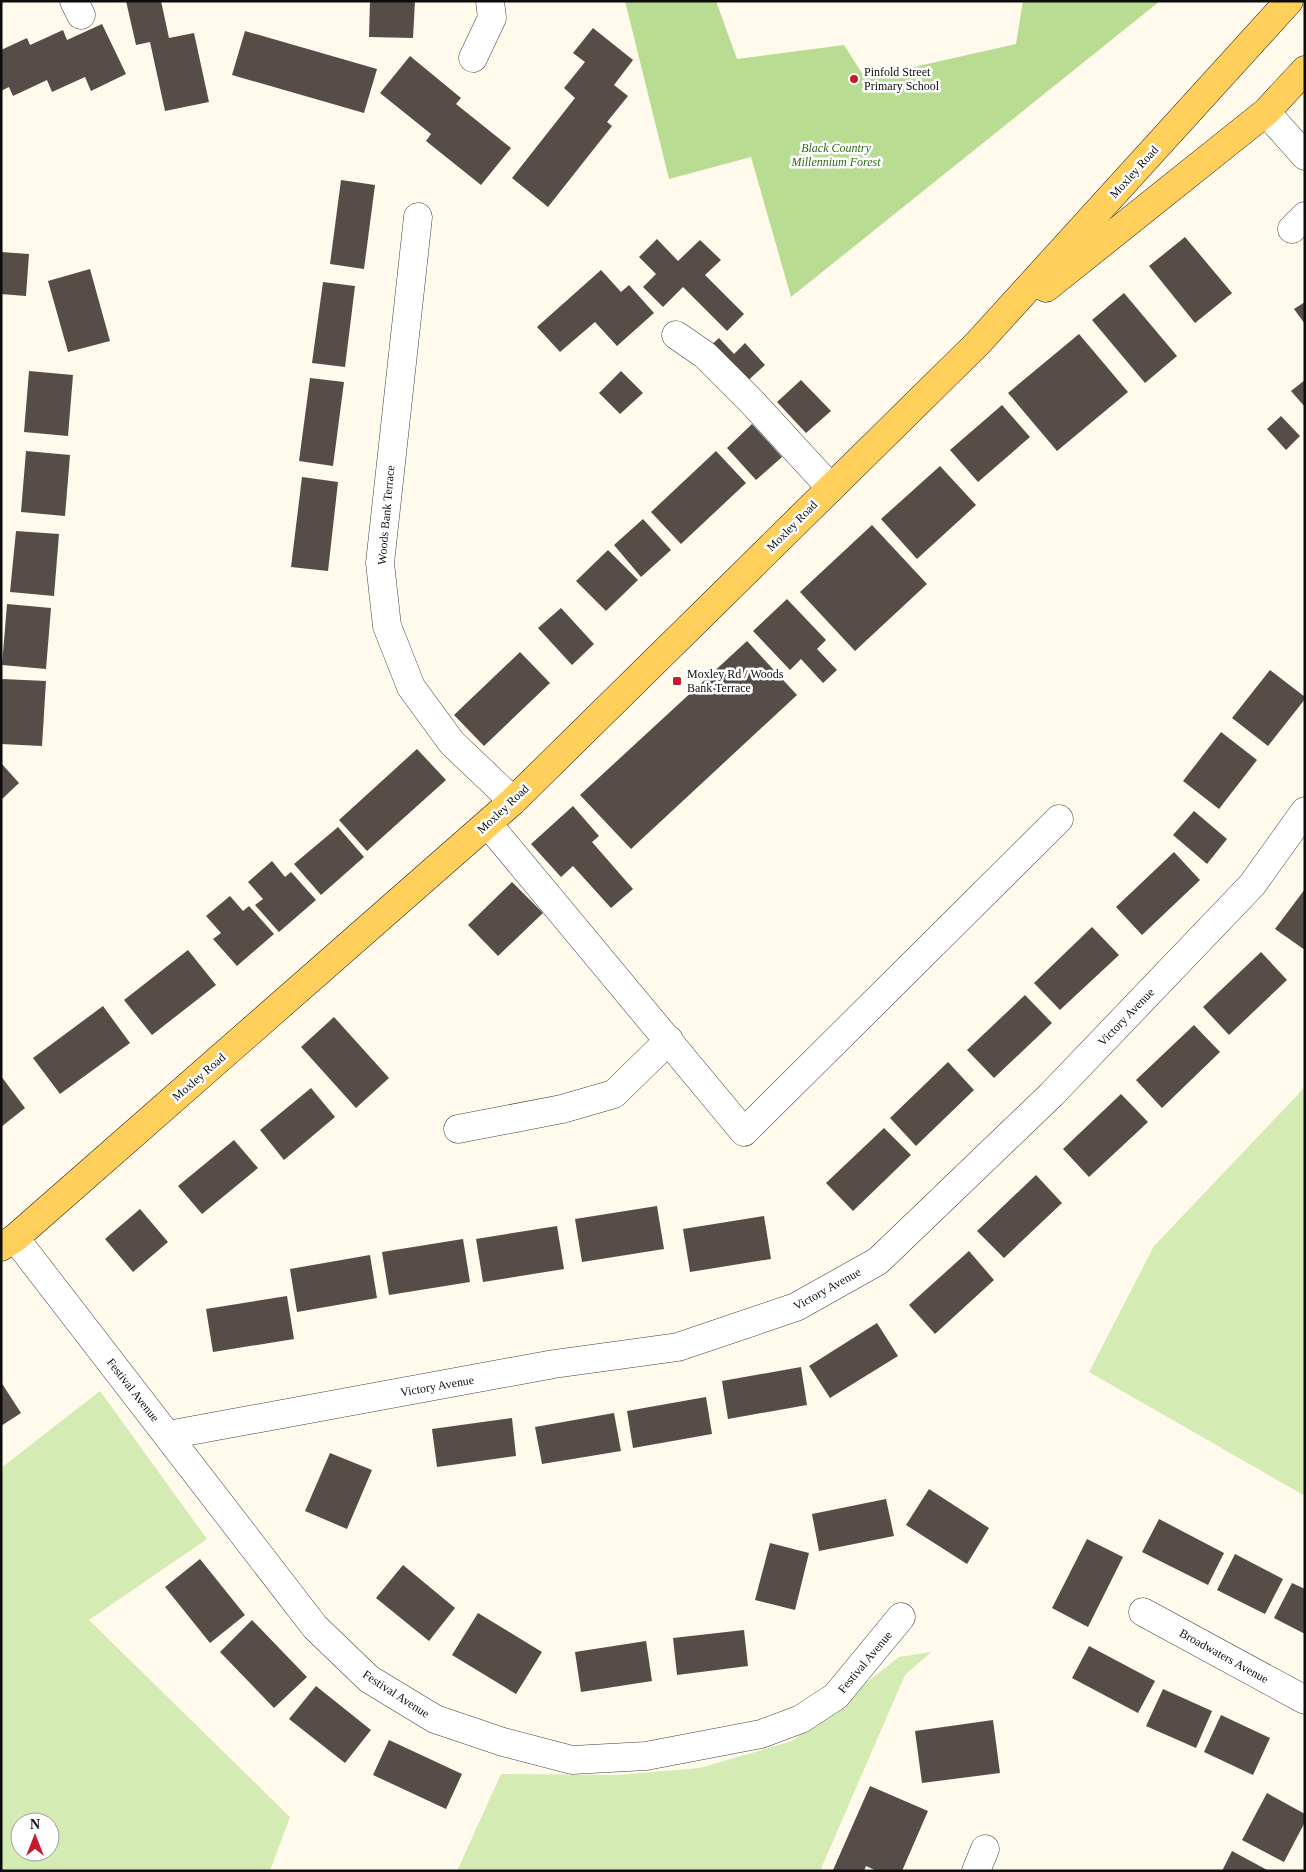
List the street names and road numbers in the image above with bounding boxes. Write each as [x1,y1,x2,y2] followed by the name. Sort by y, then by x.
[1107,143,1161,201] street label: Moxley Road
[375,465,397,565] street label: Woods Bank Terrace
[764,498,820,554] street label: Moxley Road
[474,781,532,837] street label: Moxley Road
[1095,985,1157,1049] street label: Victory Avenue
[170,1050,228,1104] street label: Moxley Road
[791,1265,863,1313] street label: Victory Avenue
[104,1355,162,1425] street label: Festival Avenue
[399,1373,475,1399] street label: Victory Avenue
[1177,1626,1271,1686] street label: Broadwaters Avenue
[835,1628,895,1696] street label: Festival Avenue
[360,1667,432,1721] street label: Festival Avenue

